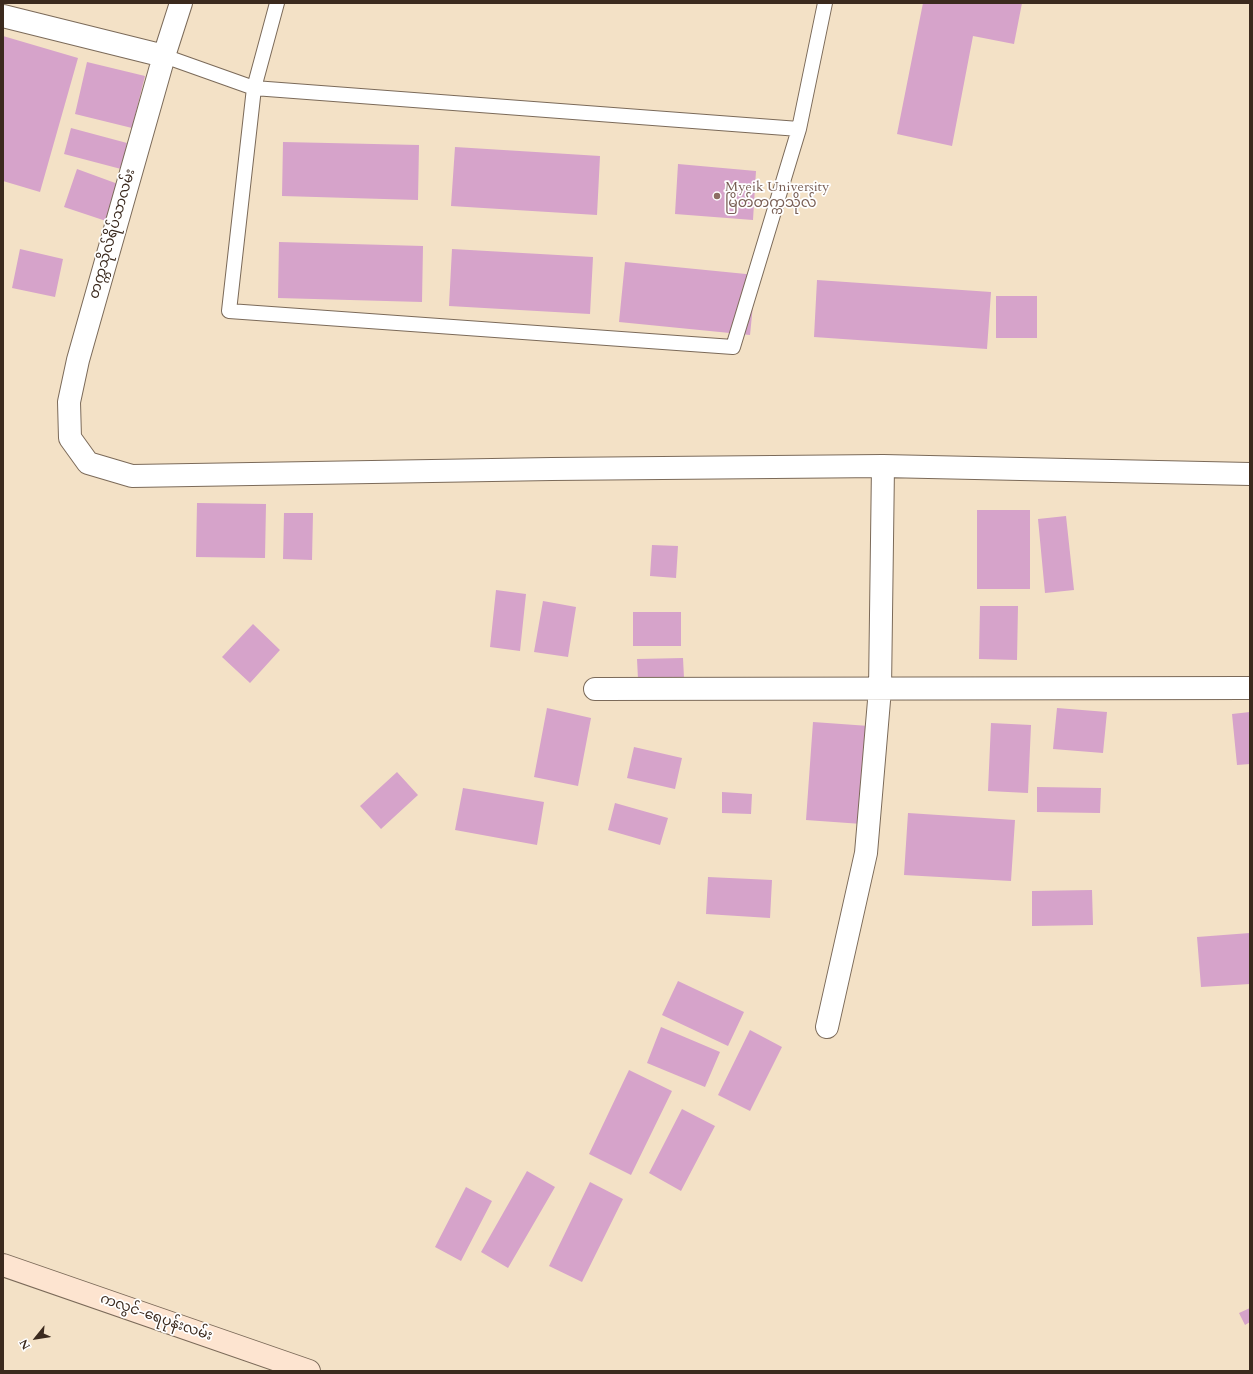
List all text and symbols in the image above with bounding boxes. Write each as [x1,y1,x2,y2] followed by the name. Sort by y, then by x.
[86,167,140,301] street label: တက္ကသိုလ်ရိပ်သာလမ်း
[725,180,829,212] place label: Myeik University မြိတ်တက္ကသိုလ်
[712,191,722,201] marker: Myeik University မြိတ်တက္ကသိုလ်
[98,1291,214,1345] street label: ကလွင်-ရေပုန်းလမ်း
[16,1318,56,1358] north arrow
[16,1336,34,1352] text: N

